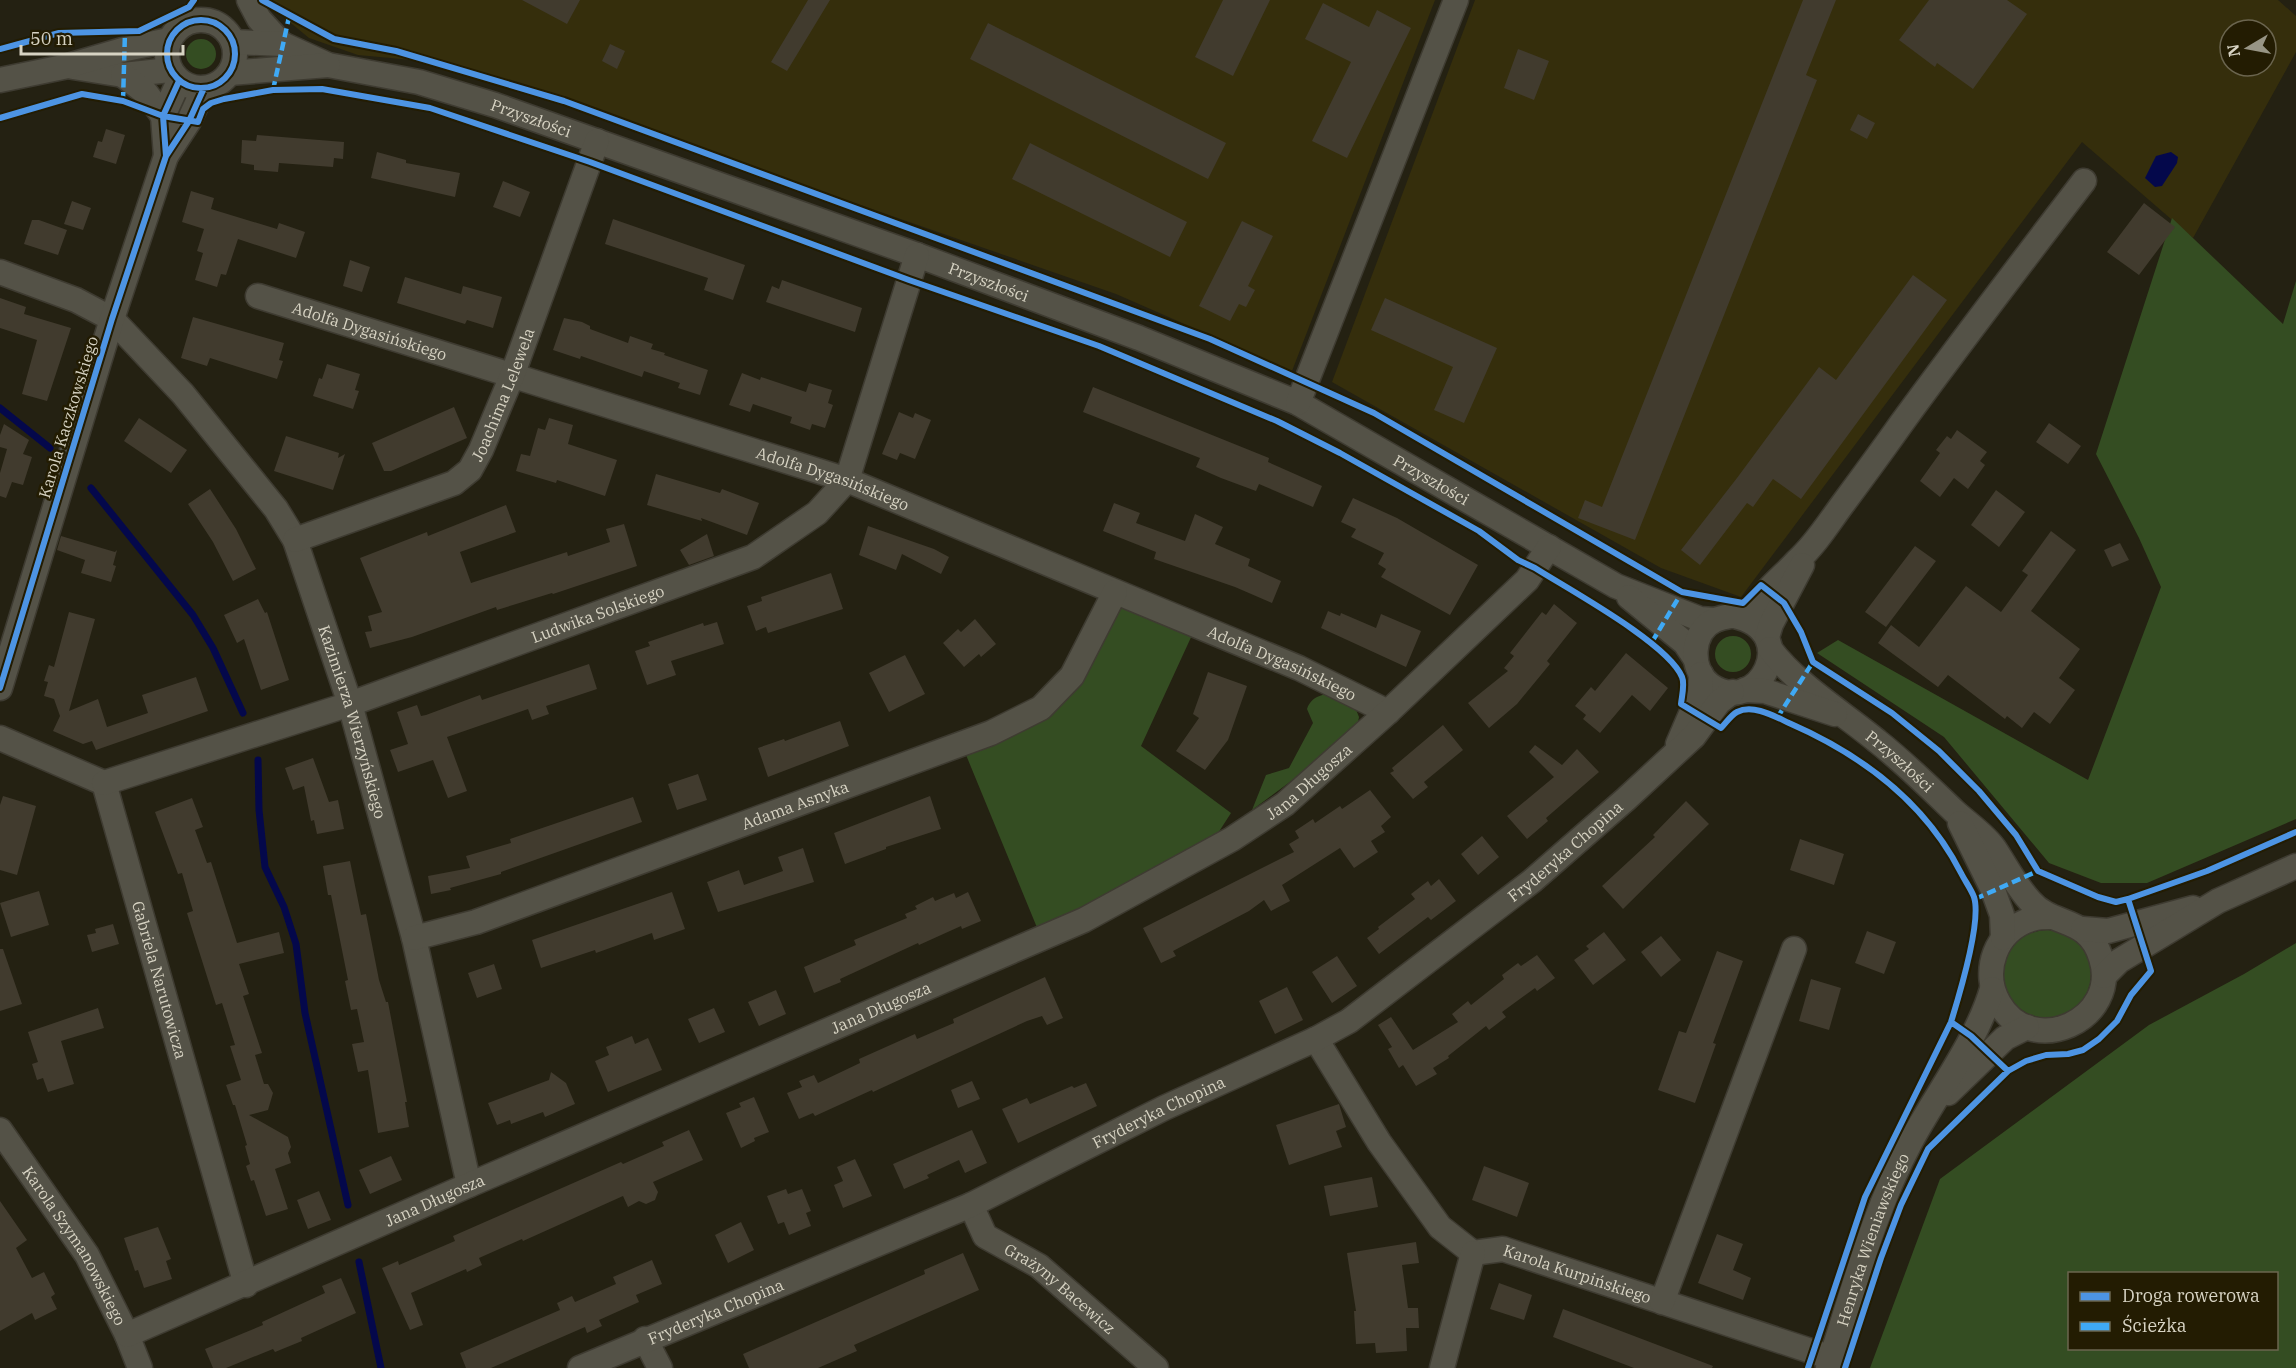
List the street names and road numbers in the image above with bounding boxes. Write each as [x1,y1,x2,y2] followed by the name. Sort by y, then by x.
[488,94,574,141] street label: Przyszłości
[946,258,1032,306] street label: Przyszłości
[290,297,449,364] street label: Adolfa Dygasińskiego
[467,325,539,465] street label: Joachima Lelewela
[34,334,102,500] street label: Karola Kaczkowskiego
[754,442,912,515] street label: Adolfa Dygasińskiego
[1390,450,1473,509] street label: Przyszłości
[528,580,667,647] street label: Ludwika Solskiego
[1205,621,1360,705] street label: Adolfa Dygasińskiego
[314,622,391,821] street label: Kazimierza Wierzyńskiego
[1862,726,1938,796] street label: Przyszłości
[1262,739,1356,824] street label: Jana Długosza
[739,776,852,834] street label: Adama Asnyka
[1504,796,1627,906] street label: Fryderyka Chopina
[128,899,192,1062] street label: Gabriela Narutowicza
[828,977,934,1038] street label: Jana Długosza
[1089,1072,1228,1152] street label: Fryderyka Chopina
[1832,1150,1913,1329] street label: Henryka Wieniawskiego
[18,1162,131,1329] street label: Karola Szymanowskiego
[382,1169,488,1231] street label: Jana Długosza
[1001,1239,1120,1338] street label: Grażyny Bacewicz
[1501,1240,1654,1307] street label: Karola Kurpińskiego
[645,1274,787,1349] street label: Fryderyka Chopina

